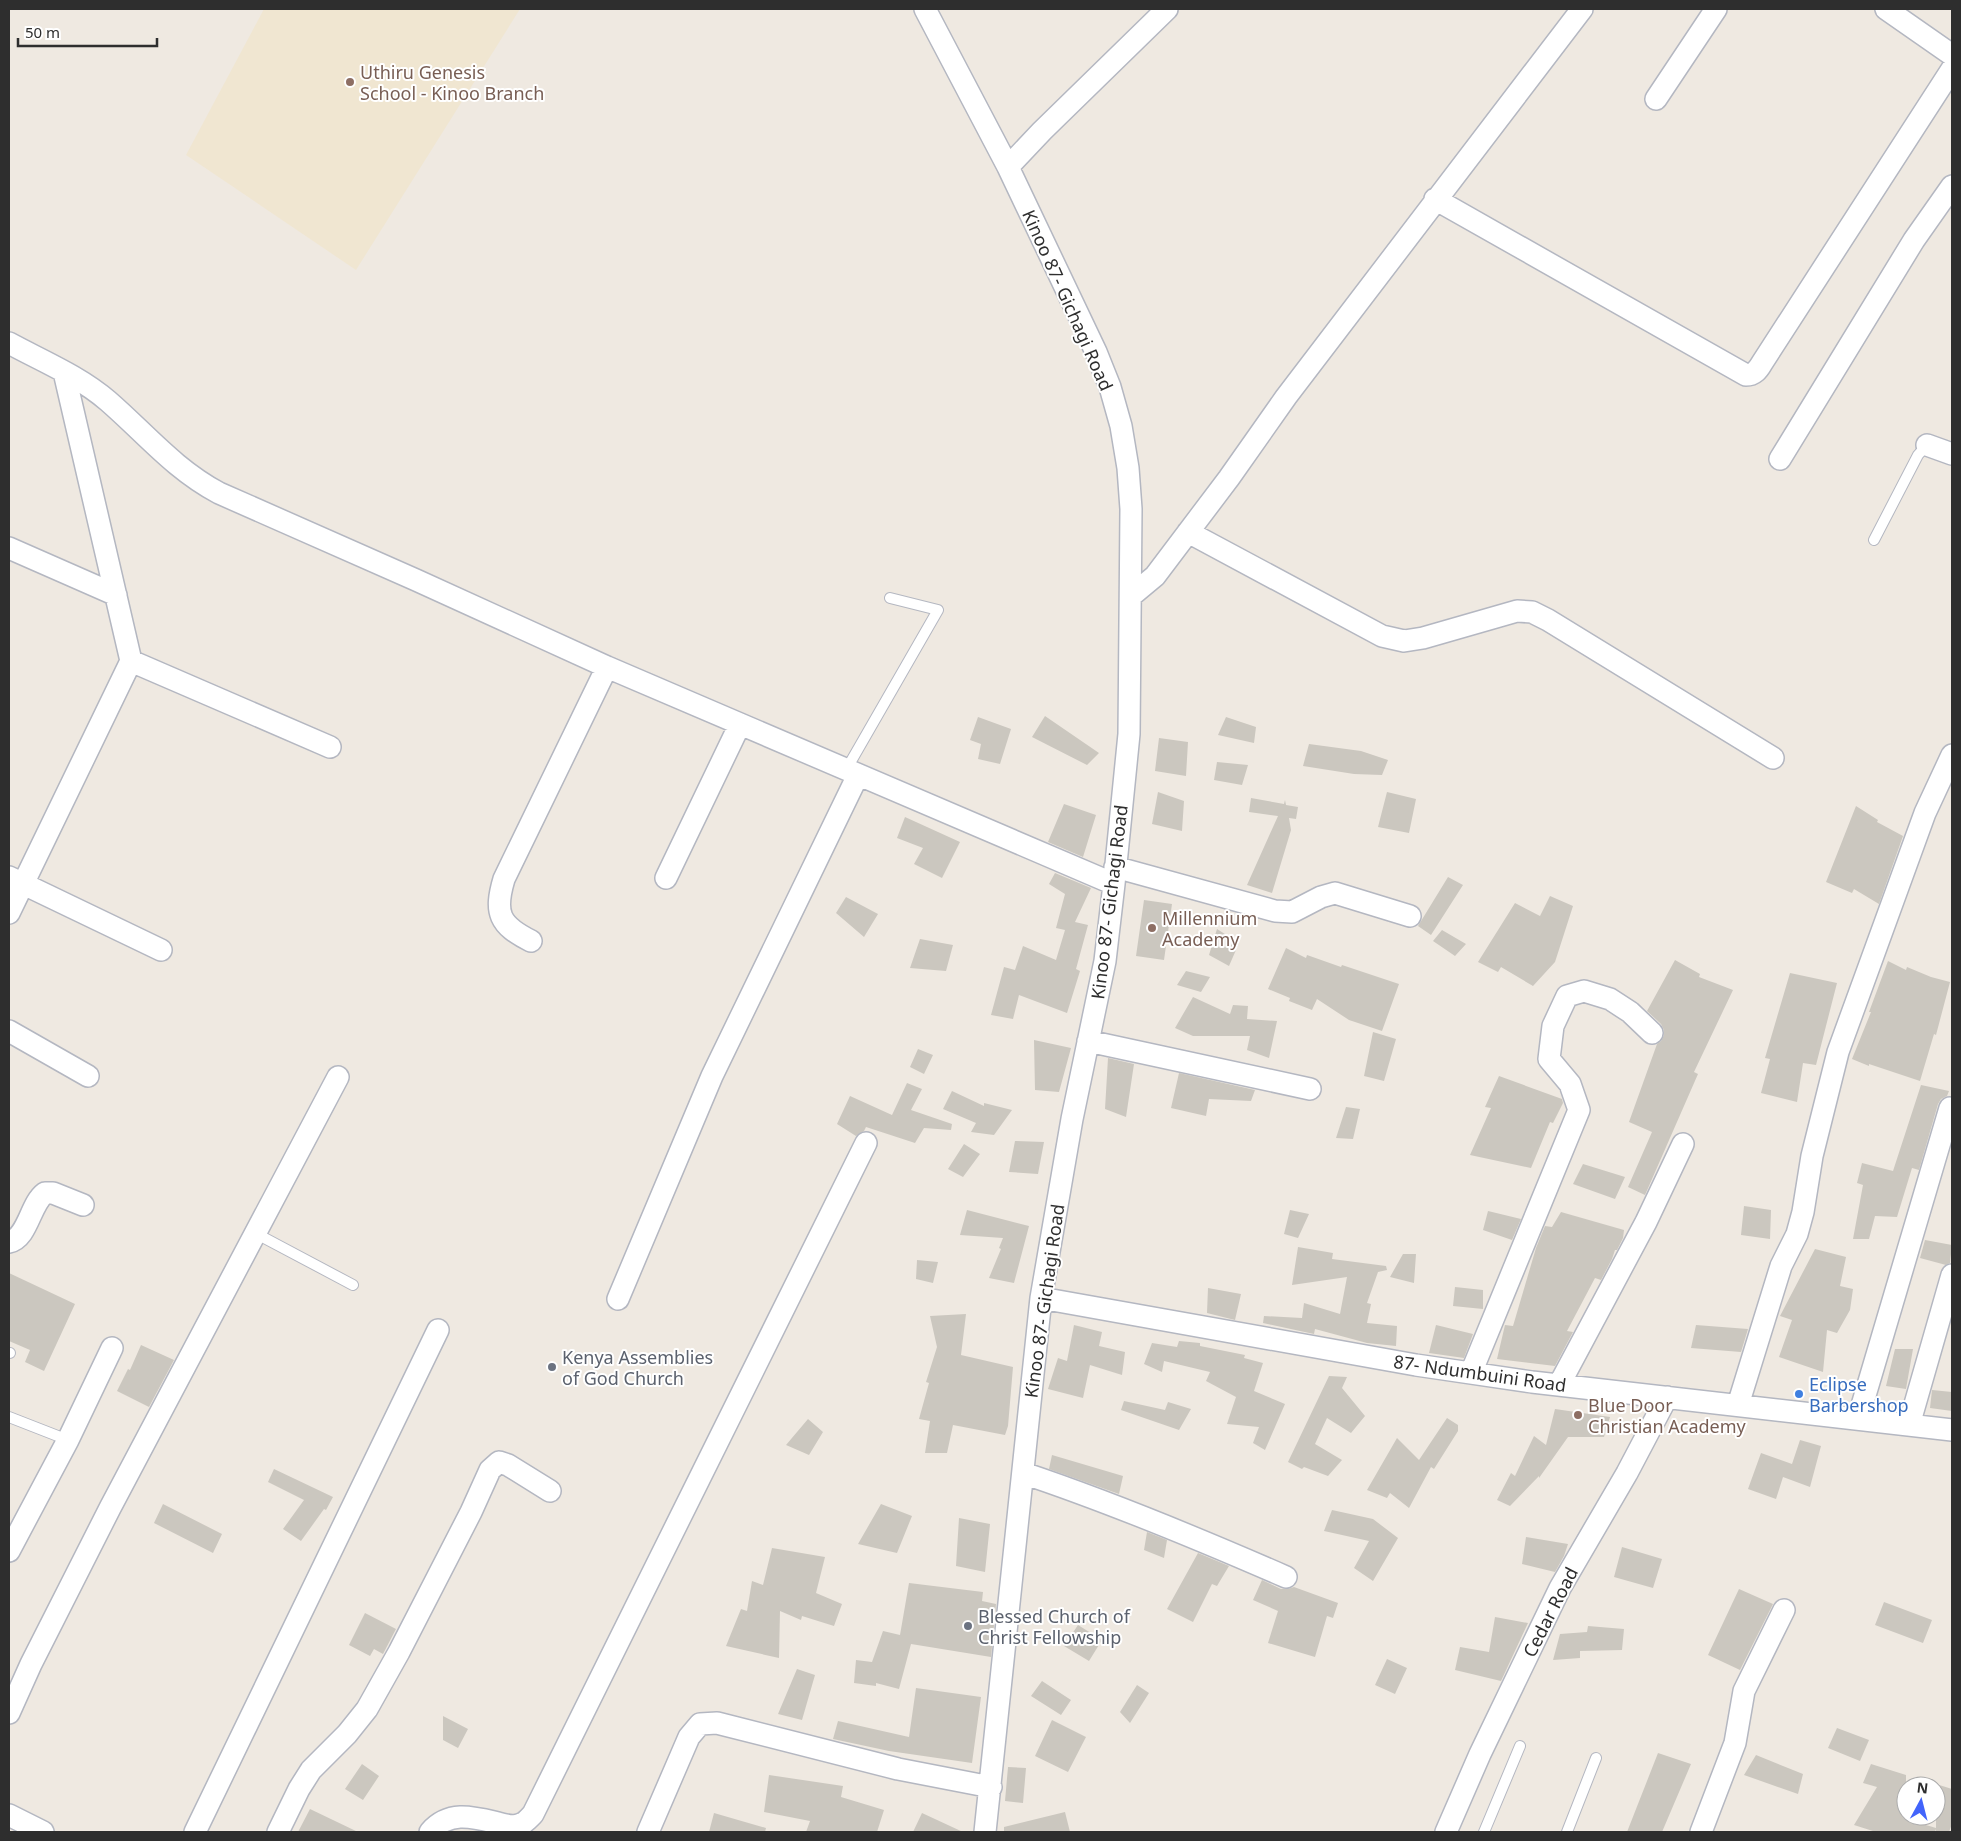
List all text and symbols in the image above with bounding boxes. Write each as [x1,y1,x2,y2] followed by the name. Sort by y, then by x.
[18,15,156,47] scale bar
[25,22,60,42] text: 50 m
[360,60,544,105] place label: Uthiru Genesis School - Kinoo Branch
[344,76,356,88] marker: Uthiru Genesis School - Kinoo Branch
[1017,206,1119,394] street label: Kinoo 87- Gichagi Road
[1085,803,1133,1001] street label: Kinoo 87- Gichagi Road
[1162,906,1257,951] place label: Millennium Academy
[1146,922,1158,934] marker: Millennium Academy
[1018,1202,1070,1400] street label: Kinoo 87- Gichagi Road
[562,1345,713,1390] place label: Kenya Assemblies of God Church
[1392,1349,1568,1397] street label: 87- Ndumbuini Road
[546,1361,558,1373] marker: Kenya Assemblies of God Church
[1809,1372,1909,1417] place label: Eclipse Barbershop
[1793,1388,1805,1400] marker: Eclipse Barbershop
[1588,1393,1747,1438] place label: Blue Door Christian Academy
[1572,1409,1584,1421] marker: Blue Door Christian Academy
[1517,1563,1583,1661] street label: Cedar Road
[978,1604,1131,1649] place label: Blessed Church of Christ Fellowship
[962,1620,974,1632] marker: Blessed Church of Christ Fellowship
[1896,1776,1946,1826] north arrow
[1916,1777,1929,1798] text: N

